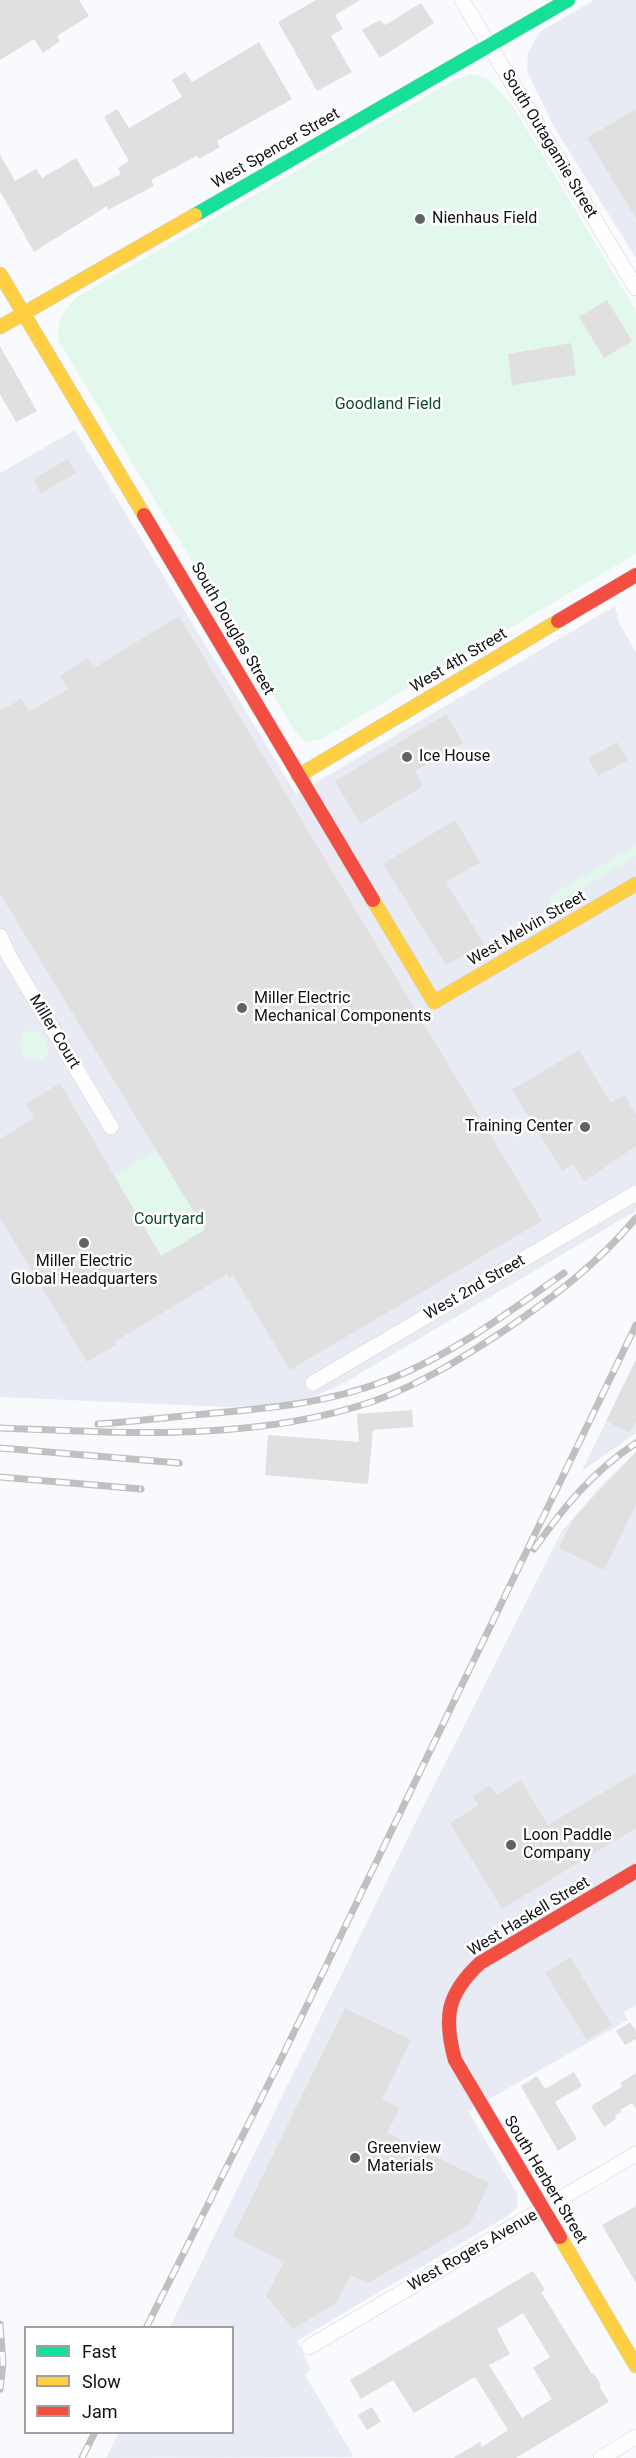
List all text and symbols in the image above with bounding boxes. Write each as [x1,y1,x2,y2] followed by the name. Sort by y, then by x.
[497,66,601,222] street label: South Outagamie Street
[209,105,343,193] street label: West Spencer Street
[432,209,537,229] place label: Nienhaus Field
[413,212,427,226] marker: Nienhaus Field
[335,395,441,415] park label: Goodland Field
[186,559,278,699] street label: South Douglas Street
[407,625,511,697] street label: West 4th Street
[419,747,490,767] place label: Ice House
[400,750,414,764] marker: Ice House
[465,887,589,971] street label: West Melvin Street
[254,989,431,1027] place label: Miller Electric Mechanical Components
[24,992,84,1072] street label: Miller Court
[235,1001,249,1015] marker: Miller Electric Mechanical Components
[465,1117,573,1137] place label: Training Center
[578,1120,592,1134] marker: Training Center
[134,1210,204,1230] park label: Courtyard
[77,1236,91,1250] marker: Miller Electric Global Headquarters
[421,1251,529,1325] street label: West 2nd Street
[11,1252,157,1290] place label: Miller Electric Global Headquarters
[523,1826,612,1864] place label: Loon Paddle Company
[504,1838,518,1852] marker: Loon Paddle Company
[465,1873,593,1961] street label: West Haskell Street
[499,2113,591,2247] street label: South Herbert Street
[367,2139,441,2177] place label: Greenview Materials
[348,2151,362,2165] marker: Greenview Materials
[405,2206,541,2296] street label: West Rogers Avenue
[24,2326,234,2434] legend
[82,2341,117,2362] text: Fast
[82,2371,121,2392] text: Slow
[82,2401,118,2422] text: Jam

